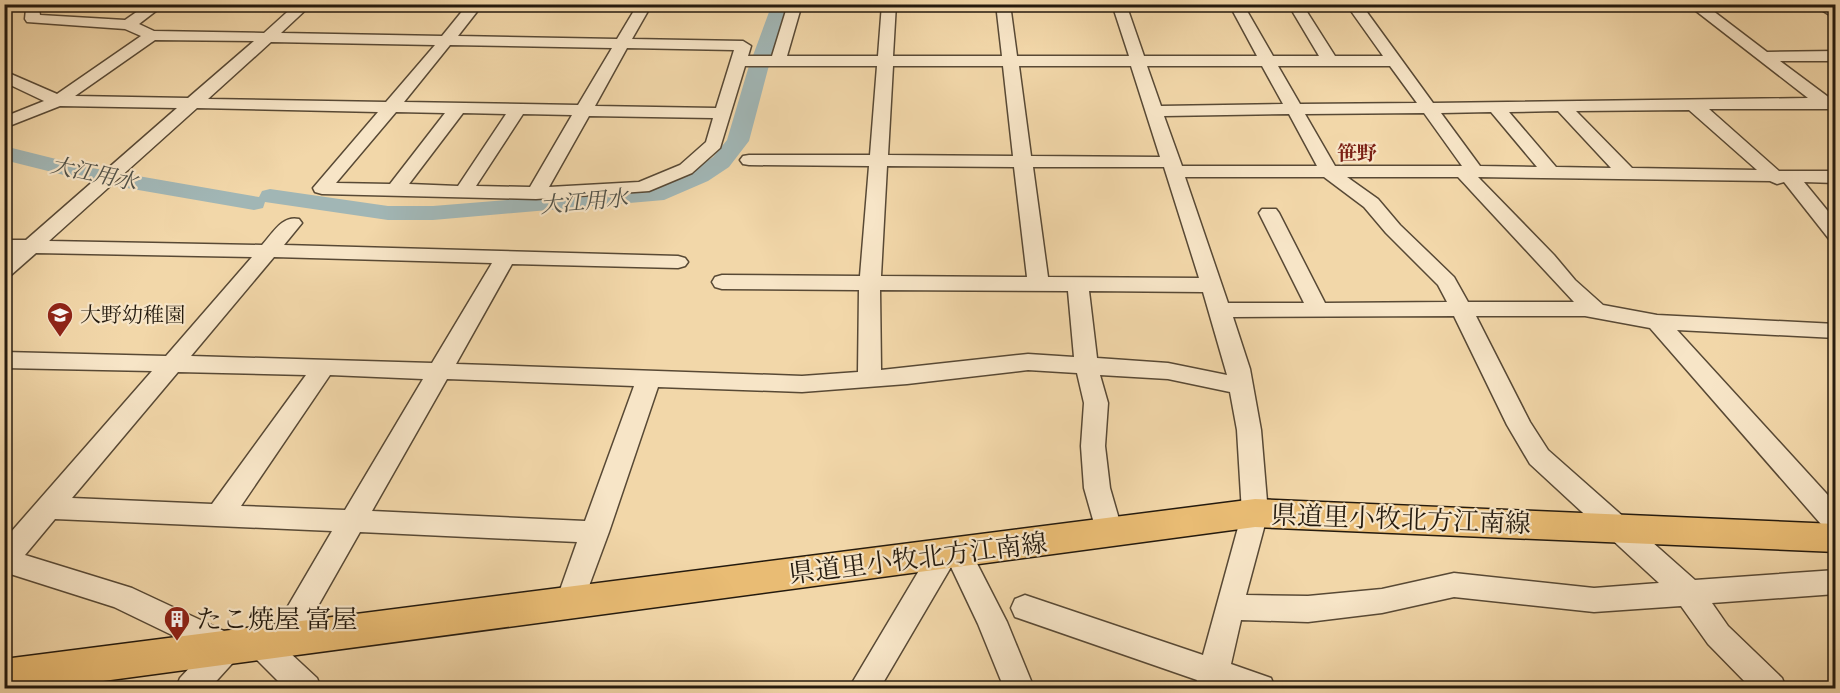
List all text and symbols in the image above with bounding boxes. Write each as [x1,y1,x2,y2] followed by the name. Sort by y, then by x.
[1337,141,1377,169] district label: 笹野
[47,151,142,200] water label: 大江用水
[539,184,631,223] water label: 大江用水
[45,300,75,338] school or university icon: 大野幼稚園
[80,302,185,331] place label: 大野幼稚園
[1270,498,1531,544] street label: 県道里小牧北方江南線
[787,526,1049,594] street label: 県道里小牧北方江南線
[196,603,357,639] place label: たこ焼屋 富屋
[162,604,192,642] building icon: たこ焼屋 富屋

